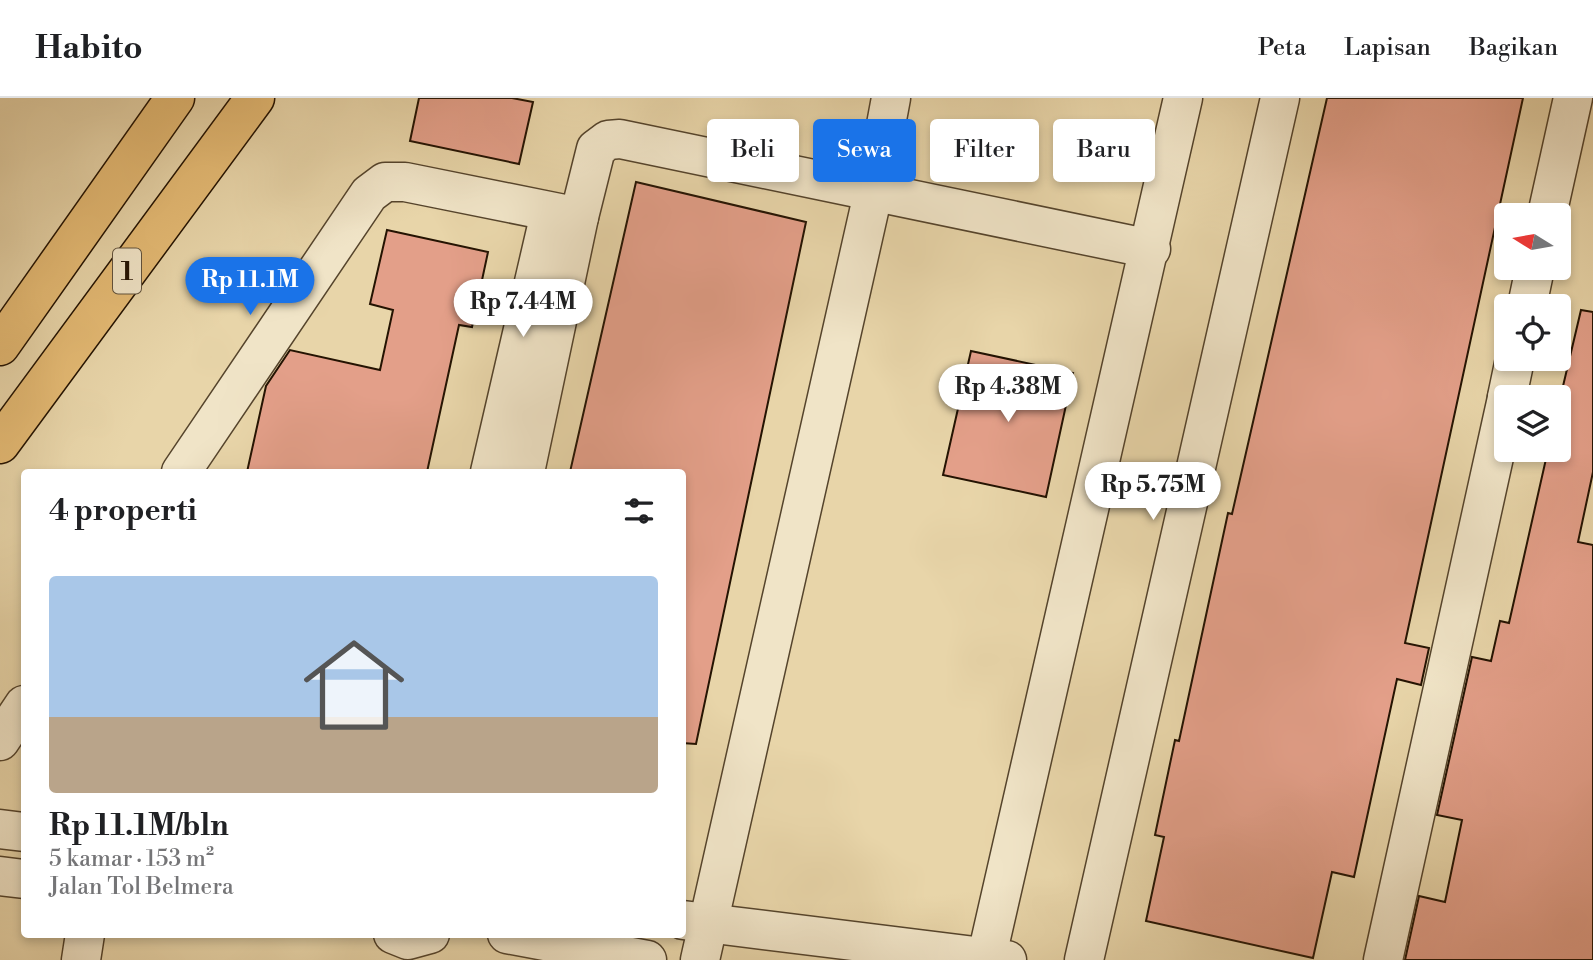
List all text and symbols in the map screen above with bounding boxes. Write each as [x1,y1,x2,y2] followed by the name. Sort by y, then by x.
[35,28,143,69] text: Habito
[1258,33,1306,63] text: Peta
[1344,33,1431,63] text: Lapisan
[1469,33,1558,63] text: Bagikan
[707,119,799,182] chip: Beli
[813,119,916,182] chip: Sewa
[930,119,1039,182] chip: Filter
[1053,119,1155,182] chip: Baru
[1494,203,1572,280] north arrow
[1494,203,1571,462] map controls
[113,248,141,294] road number: 1
[178,258,322,317] pin: Rp 11.1M
[201,266,299,294] text: Rp 11.1M
[451,280,595,339] pin: Rp 7.44M
[470,288,576,316] text: Rp 7.44M
[1494,294,1571,371] button: locate
[936,364,1080,424] pin: Rp 4.38M
[955,373,1061,401] text: Rp 4.38M
[1494,385,1571,462] button: layers
[1081,462,1225,522] pin: Rp 5.75M
[1101,471,1205,499] text: Rp 5.75M
[49,492,197,530] text: 4 properti
[620,492,658,530] icon: filters
[291,622,417,748] icon: home
[49,807,229,845] text: Rp 11.1M/bln
[49,845,214,873] text: 5 kamar · 153 m²
[49,873,234,901] text: Jalan Tol Belmera

